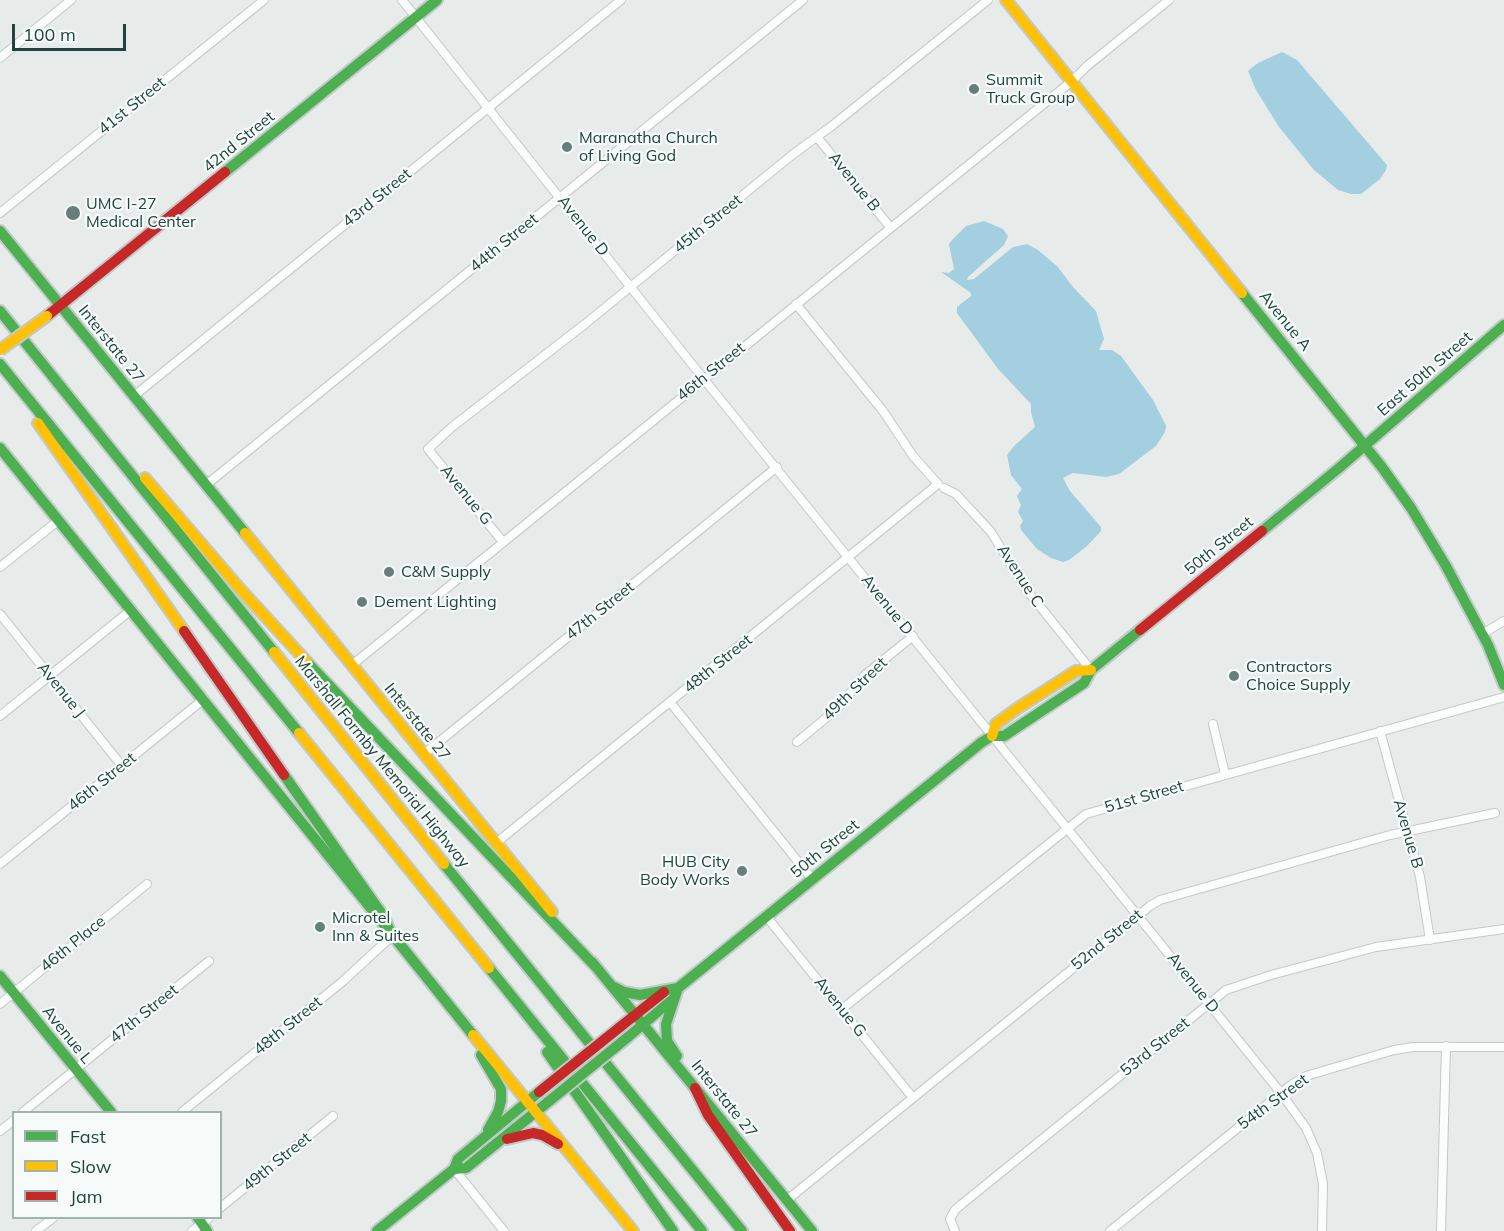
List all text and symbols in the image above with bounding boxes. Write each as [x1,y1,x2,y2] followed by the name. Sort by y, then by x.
[15,12,129,50] scale bar
[23,23,76,46] text: 100 m
[986,70,1075,108] place label: Summit Truck Group
[94,73,170,139] street label: 41st Street
[967,82,981,96] marker: Summit Truck Group
[199,107,279,177] street label: 42nd Street
[579,128,718,166] place label: Maranatha Church of Living God
[560,140,574,154] marker: Maranatha Church of Living God
[824,148,884,216] street label: Avenue B
[339,164,415,232] street label: 43rd Street
[670,191,746,257] street label: 45th Street
[553,192,613,260] street label: Avenue D
[86,194,196,232] place label: UMC I-27 Medical Center
[64,204,82,222] marker: UMC I-27 Medical Center
[466,210,542,276] street label: 44th Street
[1255,287,1315,355] street label: Avenue A
[74,301,148,387] street label: Interstate 27
[1374,328,1476,420] street label: East 50th Street
[673,339,749,405] street label: 46th Street
[436,461,496,529] street label: Avenue G
[1181,513,1257,579] street label: 50th Street
[993,541,1047,611] street label: Avenue C
[401,562,491,582] place label: C&M Supply
[382,565,396,579] marker: C&M Supply
[857,571,917,639] street label: Avenue D
[562,578,638,644] street label: 47th Street
[374,592,497,612] place label: Dement Lighting
[355,595,369,609] marker: Dement Lighting
[680,631,756,697] street label: 48th Street
[290,652,474,872] street label: Marshall Formby Memorial Highway
[819,653,891,725] street label: 49th Street
[1246,657,1351,695] place label: Contractors Choice Supply
[33,659,89,721] street label: Avenue J
[1227,669,1241,683] marker: Contractors Choice Supply
[380,679,454,765] street label: Interstate 27
[64,749,140,815] street label: 46th Street
[1102,777,1186,817] street label: 51st Street
[1389,797,1427,871] street label: Avenue B
[787,816,863,882] street label: 50th Street
[640,852,730,890] place label: HUB City Body Works
[735,864,749,878] marker: HUB City Body Works
[1067,905,1147,975] street label: 52nd Street
[332,908,419,946] place label: Microtel Inn & Suites
[36,912,110,976] street label: 46th Place
[313,920,327,934] marker: Microtel Inn & Suites
[1163,949,1223,1017] street label: Avenue D
[810,973,870,1041] street label: Avenue G
[106,981,182,1047] street label: 47th Street
[250,993,326,1059] street label: 48th Street
[38,1002,96,1068] street label: Avenue L
[1117,1013,1193,1081] street label: 53rd Street
[687,1056,761,1142] street label: Interstate 27
[1234,1070,1312,1134] street label: 54th Street
[12,1111,222,1219] legend
[70,1125,106,1148] text: Fast
[239,1129,315,1195] street label: 49th Street
[70,1155,111,1178] text: Slow
[70,1185,103,1208] text: Jam

